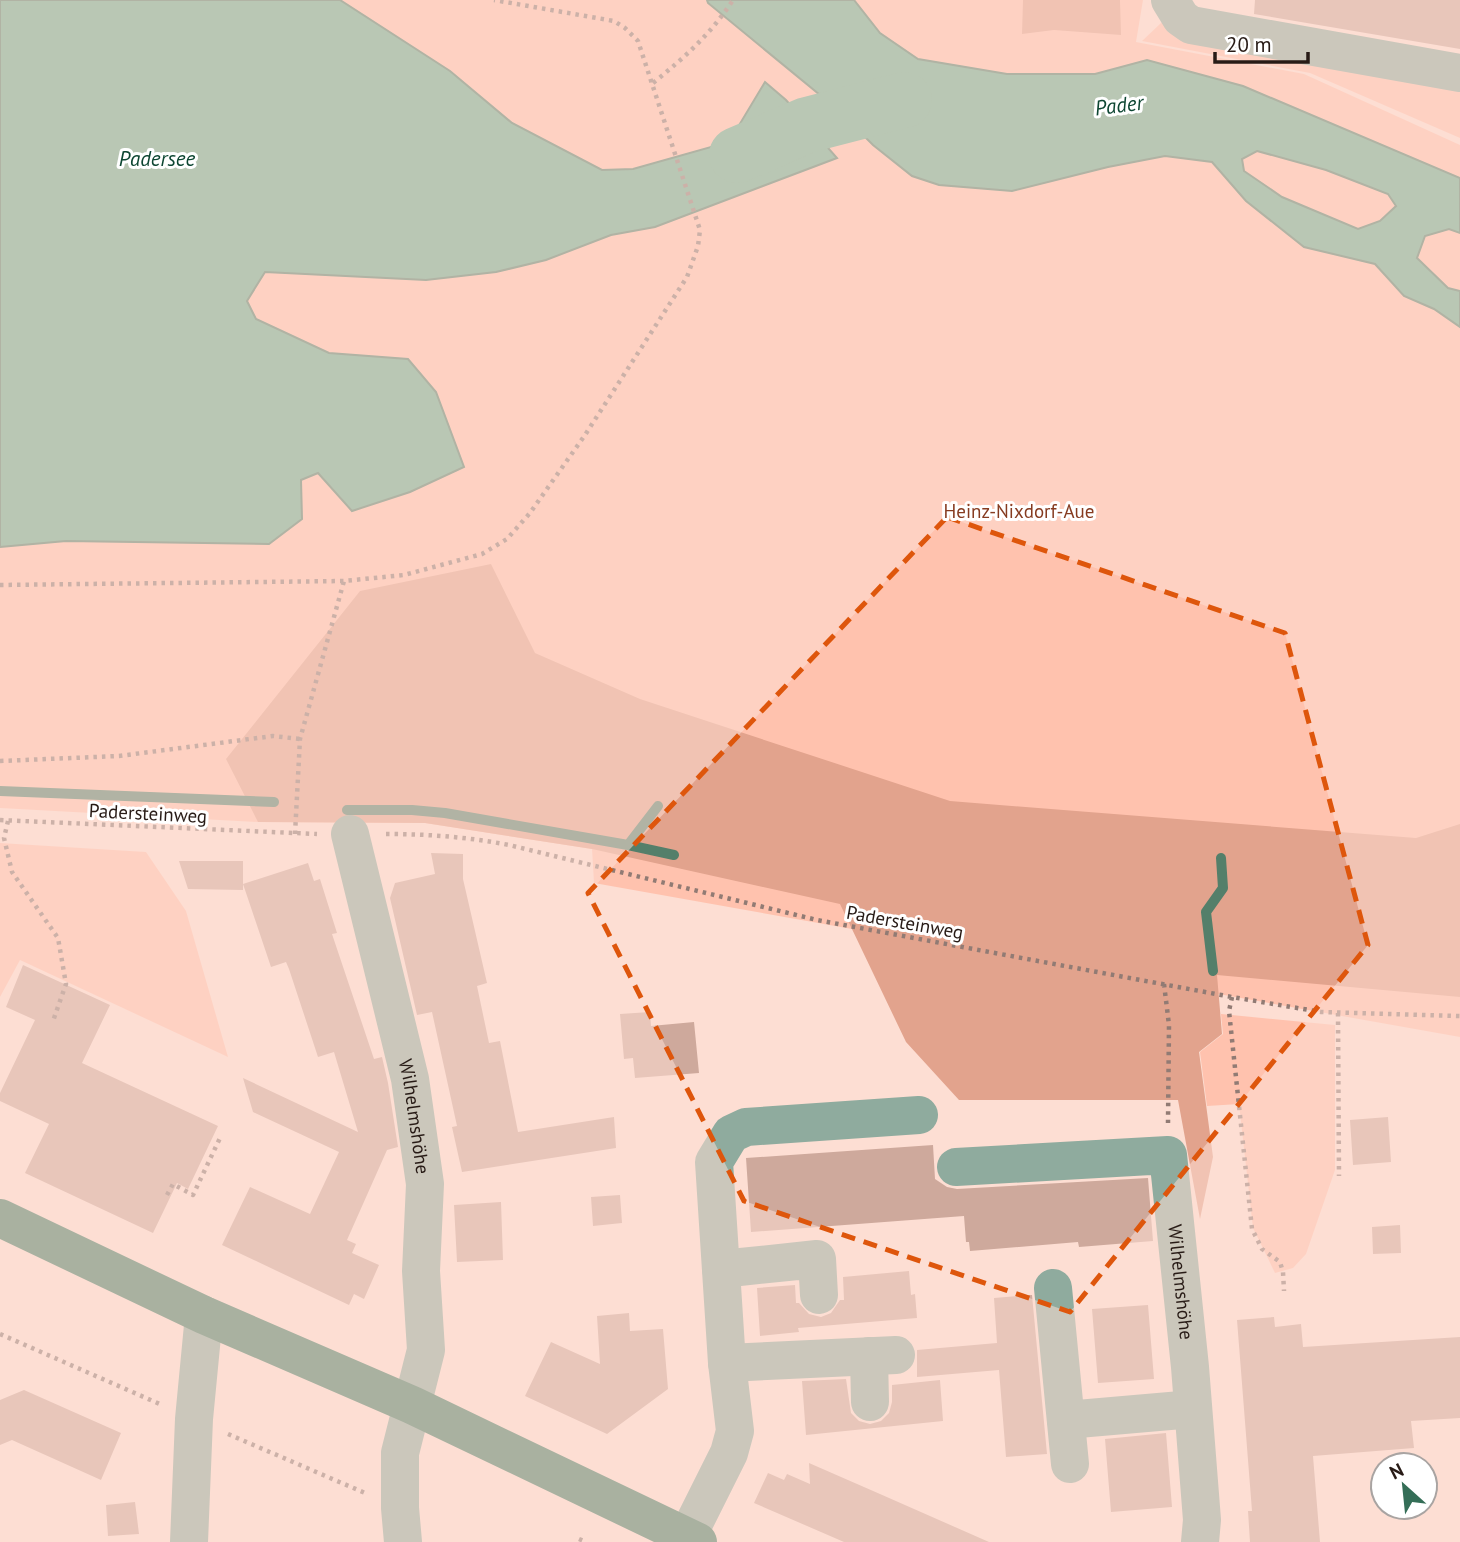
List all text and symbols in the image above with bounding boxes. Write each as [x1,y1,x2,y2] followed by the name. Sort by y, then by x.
[1215,21,1308,65] scale bar
[1226,31,1272,58] text: 20 m
[1093,88,1147,121] water label: Pader
[119,145,196,172] water label: Padersee
[944,499,1094,523] park label: Heinz-Nixdorf-Aue
[88,798,208,828] street label: Padersteinweg
[845,900,965,944] street label: Padersteinweg
[394,1056,435,1176] street label: Wilhelmshöhe
[1163,1223,1199,1341] street label: Wilhelmshöhe
[1369,1451,1439,1521] north arrow
[1385,1457,1407,1484] text: N

